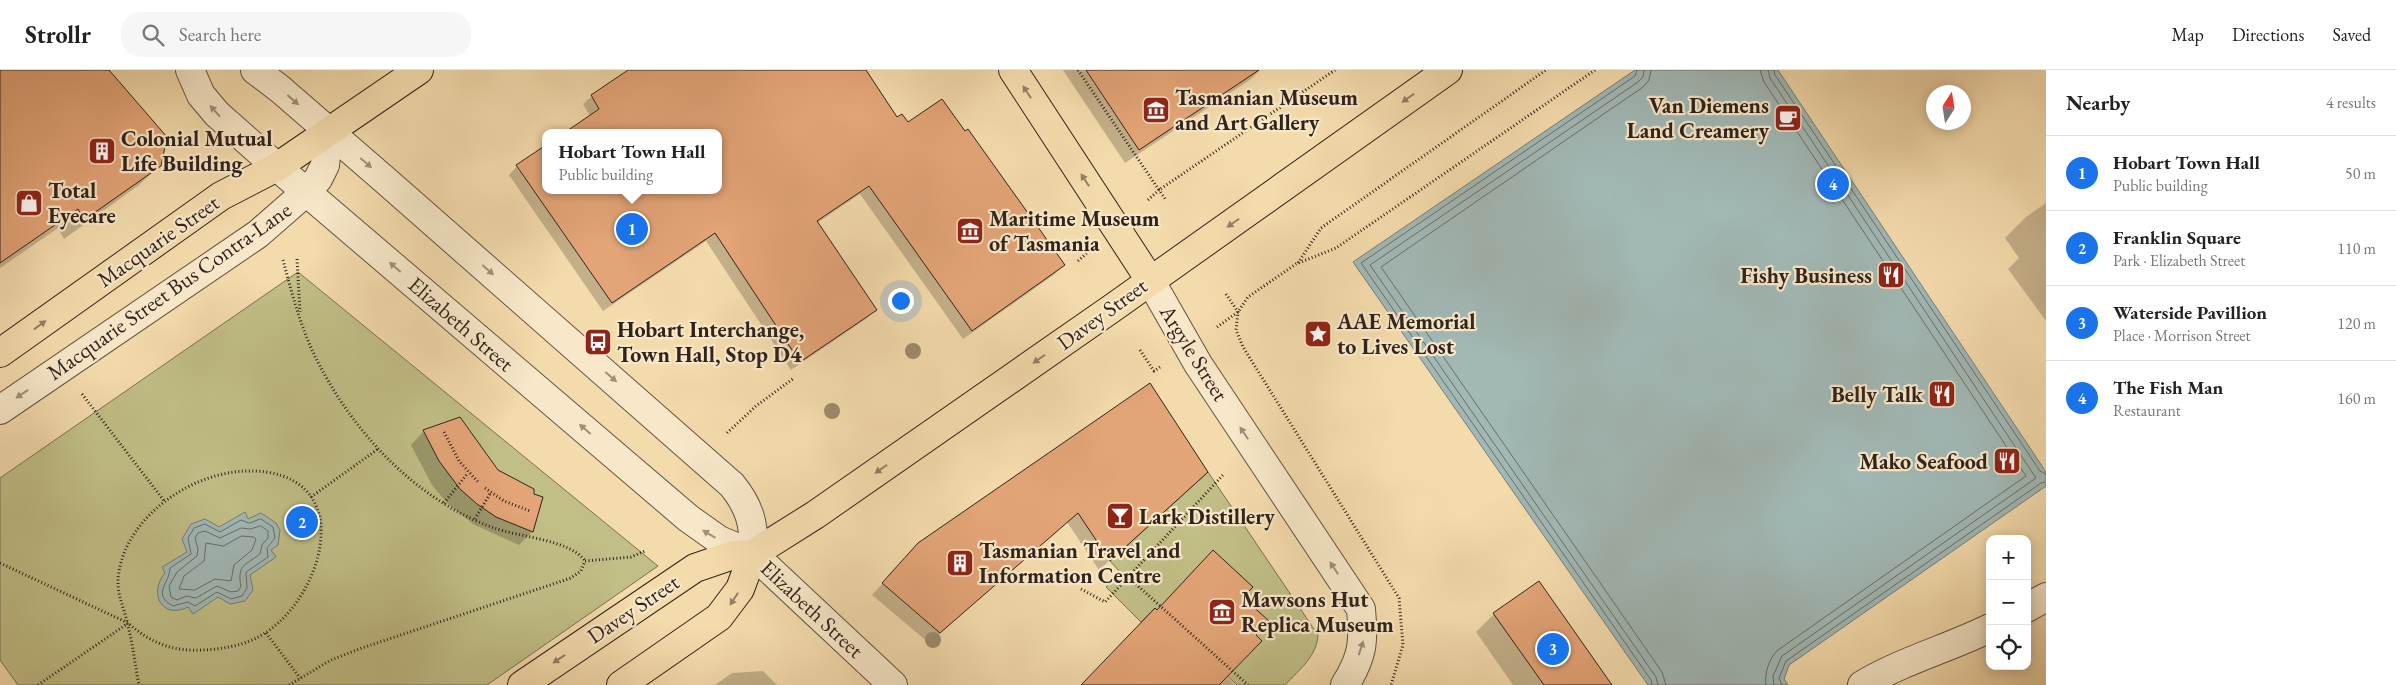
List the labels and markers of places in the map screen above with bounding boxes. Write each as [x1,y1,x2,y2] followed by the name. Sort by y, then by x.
[1175,83,1358,137] place label: Tasmanian Museum and Art Gallery
[1627,91,1769,145] place label: Van Diemens Land Creamery
[1141,95,1171,125] museum icon: Tasmanian Museum and Art Gallery
[1773,103,1803,133] cafe icon: Van Diemens Land Creamery
[121,124,272,178] place label: Colonial Mutual Life Building
[87,136,117,166] building icon: Colonial Mutual Life Building
[1817,165,1849,203] pin: 4
[48,176,116,230] place label: Total Eyecare
[14,188,44,218] shop icon: Total Eyecare
[989,204,1160,258] place label: Maritime Museum of Tasmania
[616,210,648,248] pin: 1
[955,216,985,246] museum icon: Maritime Museum of Tasmania
[1876,260,1906,290] restaurant icon: Fishy Business
[1740,261,1872,290] place label: Fishy Business
[1336,307,1476,361] place label: AAE Memorial to Lives Lost
[617,315,804,369] place label: Hobart Interchange, Town Hall, Stop D4
[1303,319,1333,349] place icon: AAE Memorial to Lives Lost
[583,327,613,357] bus stop icon: Hobart Interchange, Town Hall, Stop D4
[1927,379,1957,409] restaurant icon: Belly Talk
[1831,380,1924,409] place label: Belly Talk
[1992,446,2022,476] restaurant icon: Mako Seafood
[1859,447,1988,476] place label: Mako Seafood
[1105,501,1135,531] bar icon: Lark Distillery
[1139,502,1275,531] place label: Lark Distillery
[286,503,318,541] pin: 2
[979,536,1181,590] place label: Tasmanian Travel and Information Centre
[945,548,975,578] building icon: Tasmanian Travel and Information Centre
[1241,585,1394,639] place label: Mawsons Hut Replica Museum
[1207,597,1237,627] museum icon: Mawsons Hut Replica Museum
[1537,630,1569,668] pin: 3

